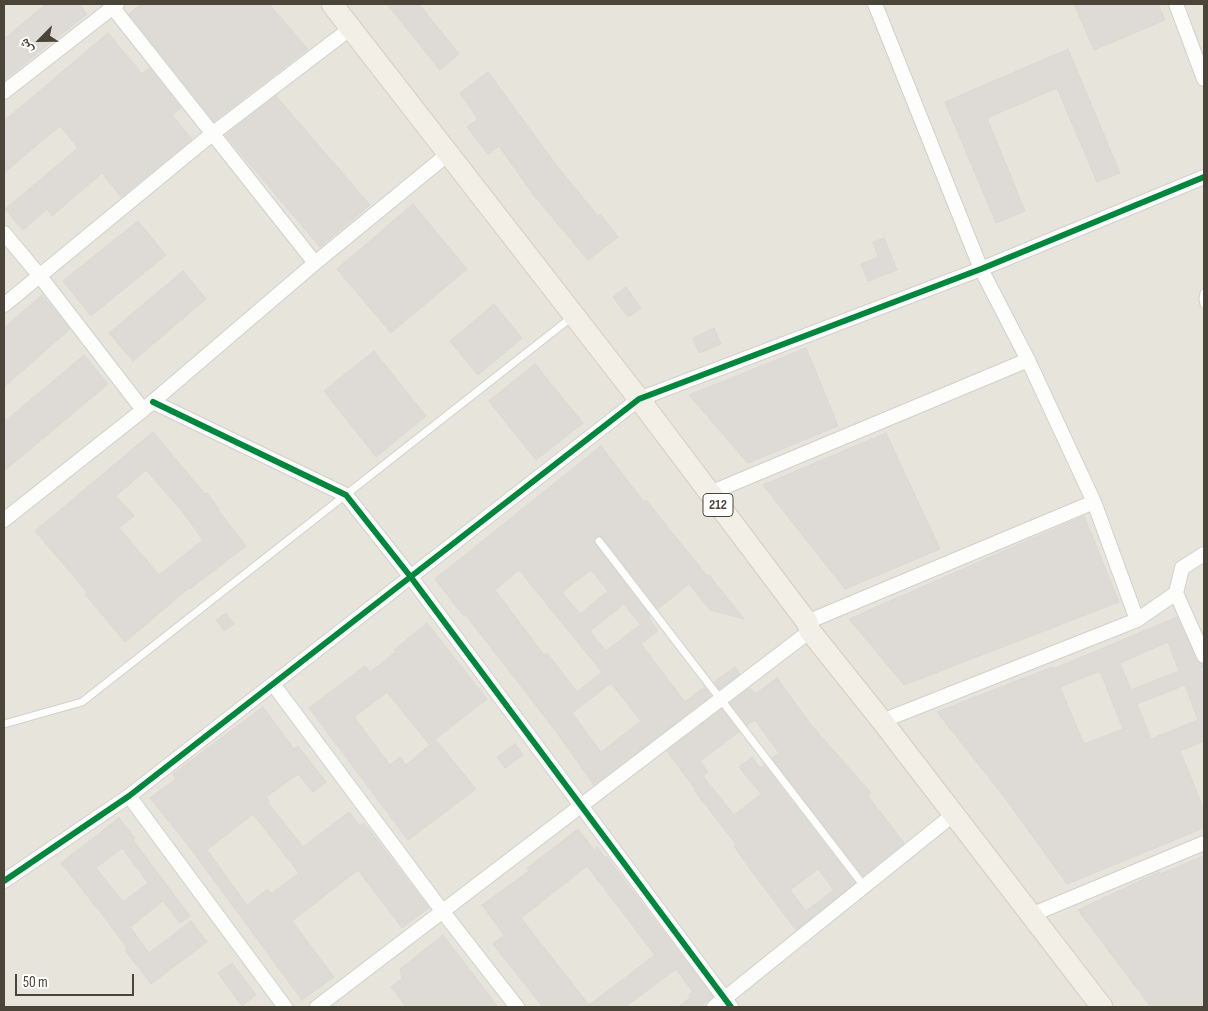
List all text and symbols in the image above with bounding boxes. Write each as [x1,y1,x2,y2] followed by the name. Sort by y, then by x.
[15,15,65,65] north arrow
[15,36,36,56] text: ش
[703,494,733,516] road number: 212
[18,964,136,996] scale bar
[23,973,48,992] text: 50 m

